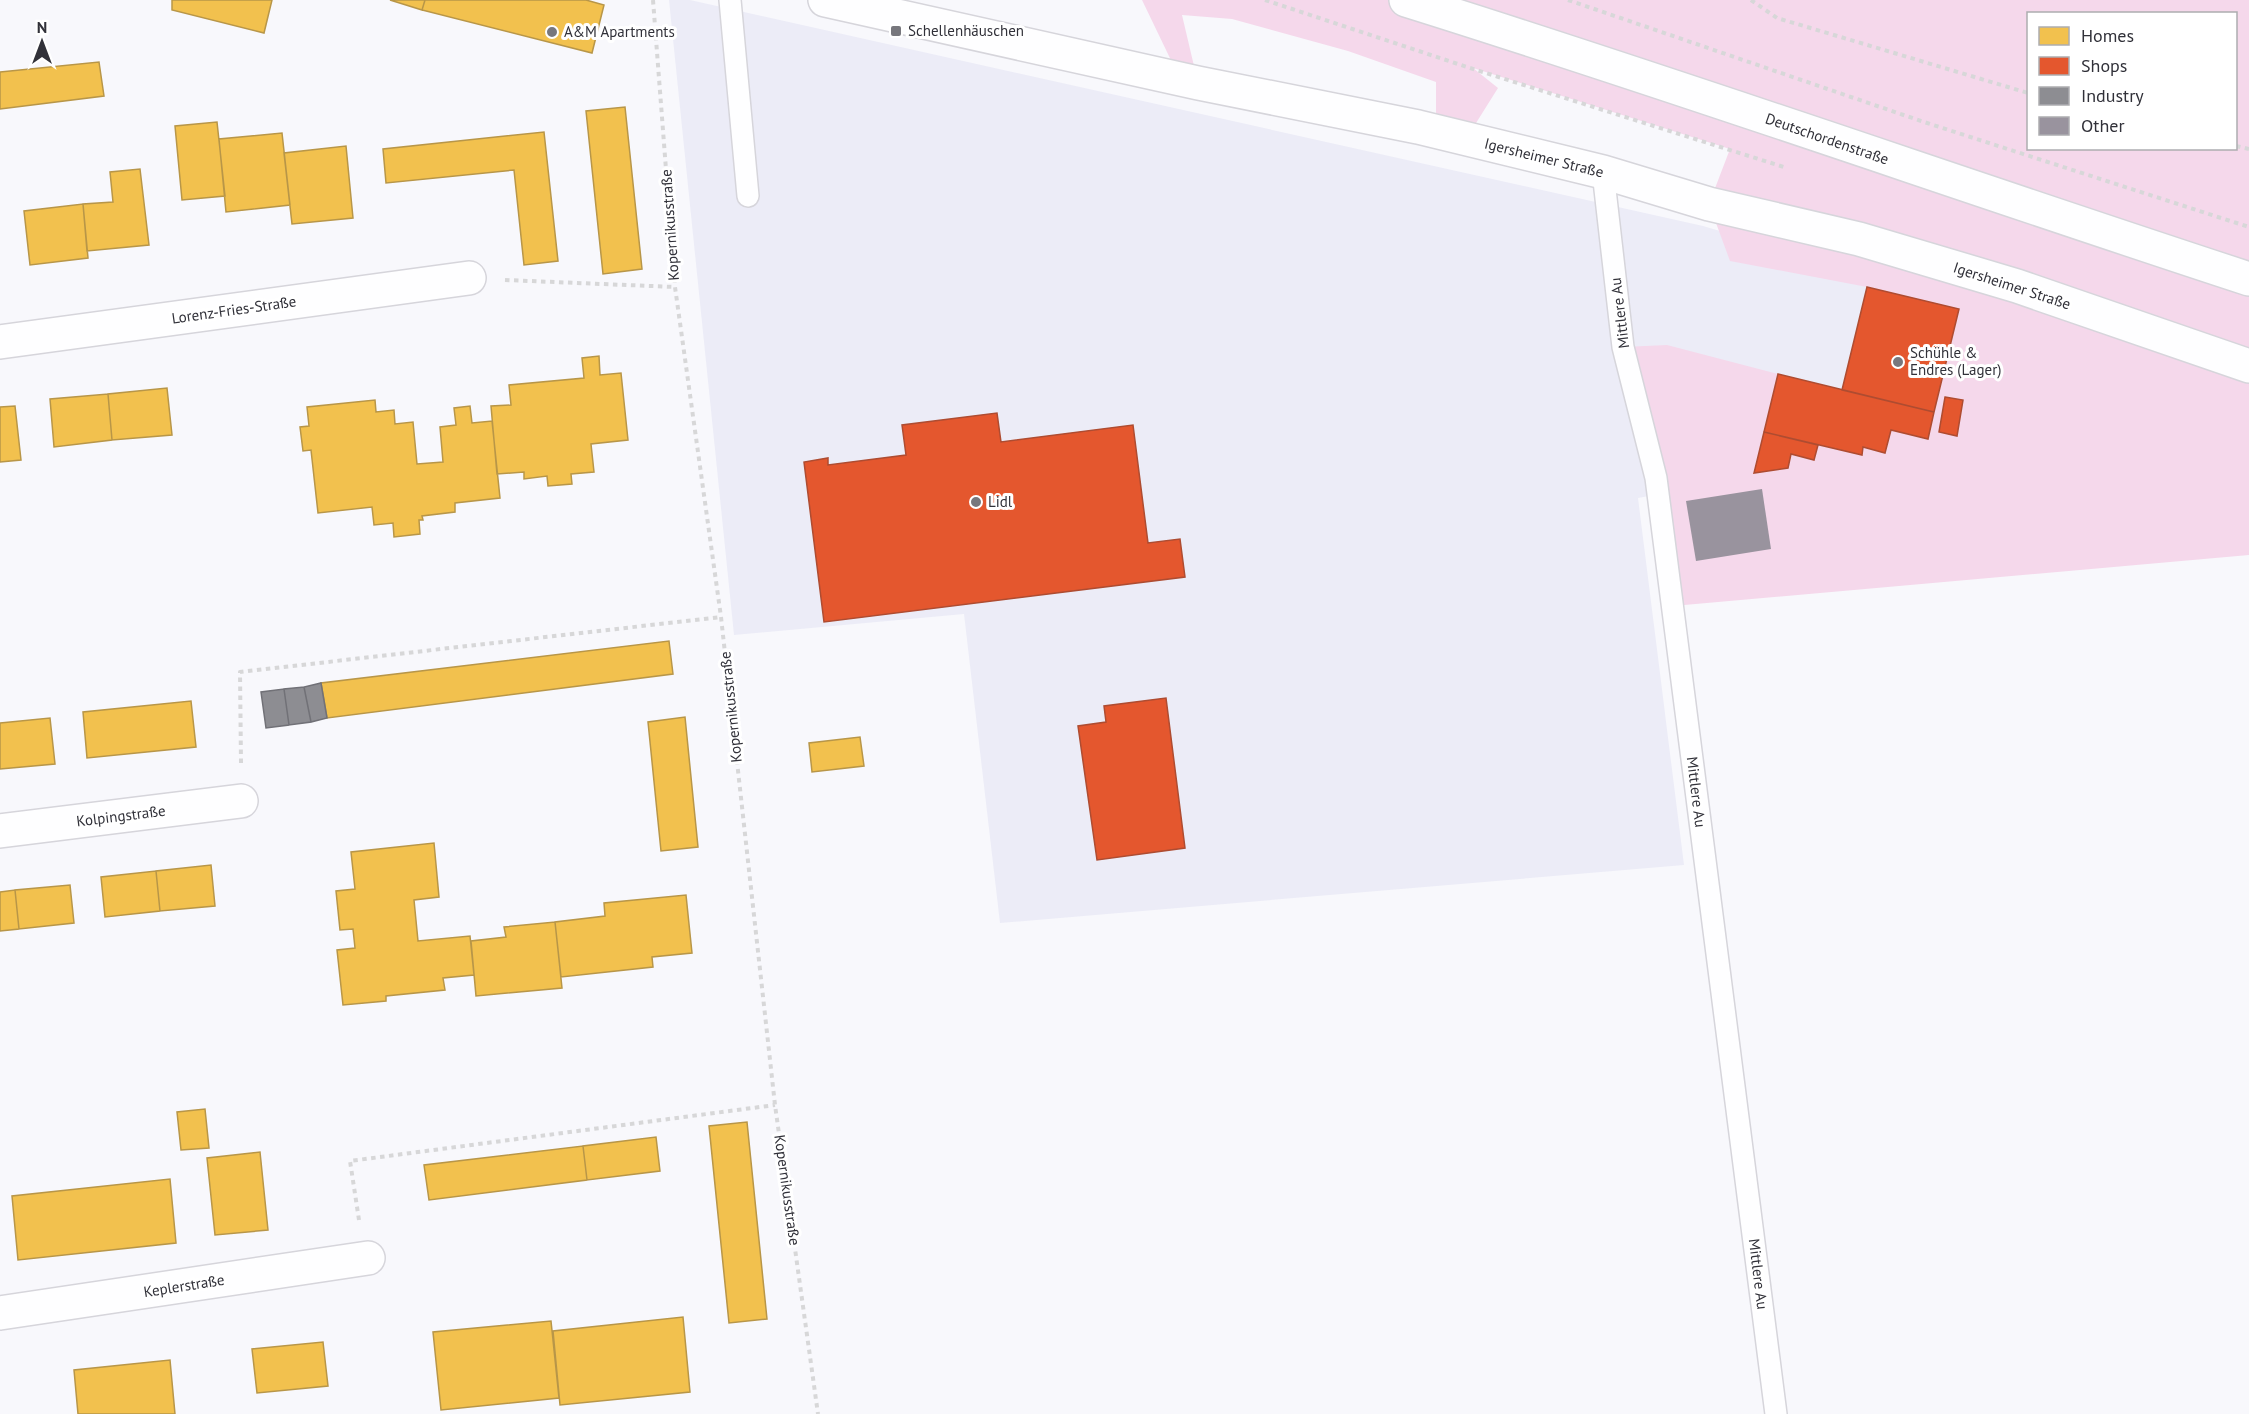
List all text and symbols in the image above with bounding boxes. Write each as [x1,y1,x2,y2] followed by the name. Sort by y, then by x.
[12,12,72,72] north arrow
[2027,12,2237,150] legend
[37,17,47,37] text: N
[908,21,1024,40] place label: Schellenhäuschen
[564,22,675,41] place label: A&M Apartments
[889,24,903,38] marker: Schellenhäuschen
[2081,24,2134,47] text: Homes
[545,25,559,39] marker: A&M Apartments
[2081,54,2127,77] text: Shops
[2081,84,2144,107] text: Industry
[1763,108,1891,169] street label: Deutschordenstraße
[2081,114,2125,137] text: Other
[1482,134,1606,182] street label: Igersheimer Straße
[656,169,683,281] street label: Kopernikusstraße
[1951,258,2073,313] street label: Igersheimer Straße
[1606,277,1633,350] street label: Mittlere Au
[170,291,297,328] street label: Lorenz-Fries-Straße
[1910,343,2001,379] place label: Schühle & Endres (Lager)
[1891,355,1905,369] marker: Schühle & Endres (Lager)
[988,492,1013,511] place label: Lidl
[969,495,983,509] marker: Lidl
[715,651,746,764] street label: Kopernikusstraße
[1683,755,1710,828] street label: Mittlere Au
[75,801,167,830] street label: Kolpingstraße
[770,1133,805,1246] street label: Kopernikusstraße
[1745,1237,1772,1310] street label: Mittlere Au
[142,1270,226,1301] street label: Keplerstraße

